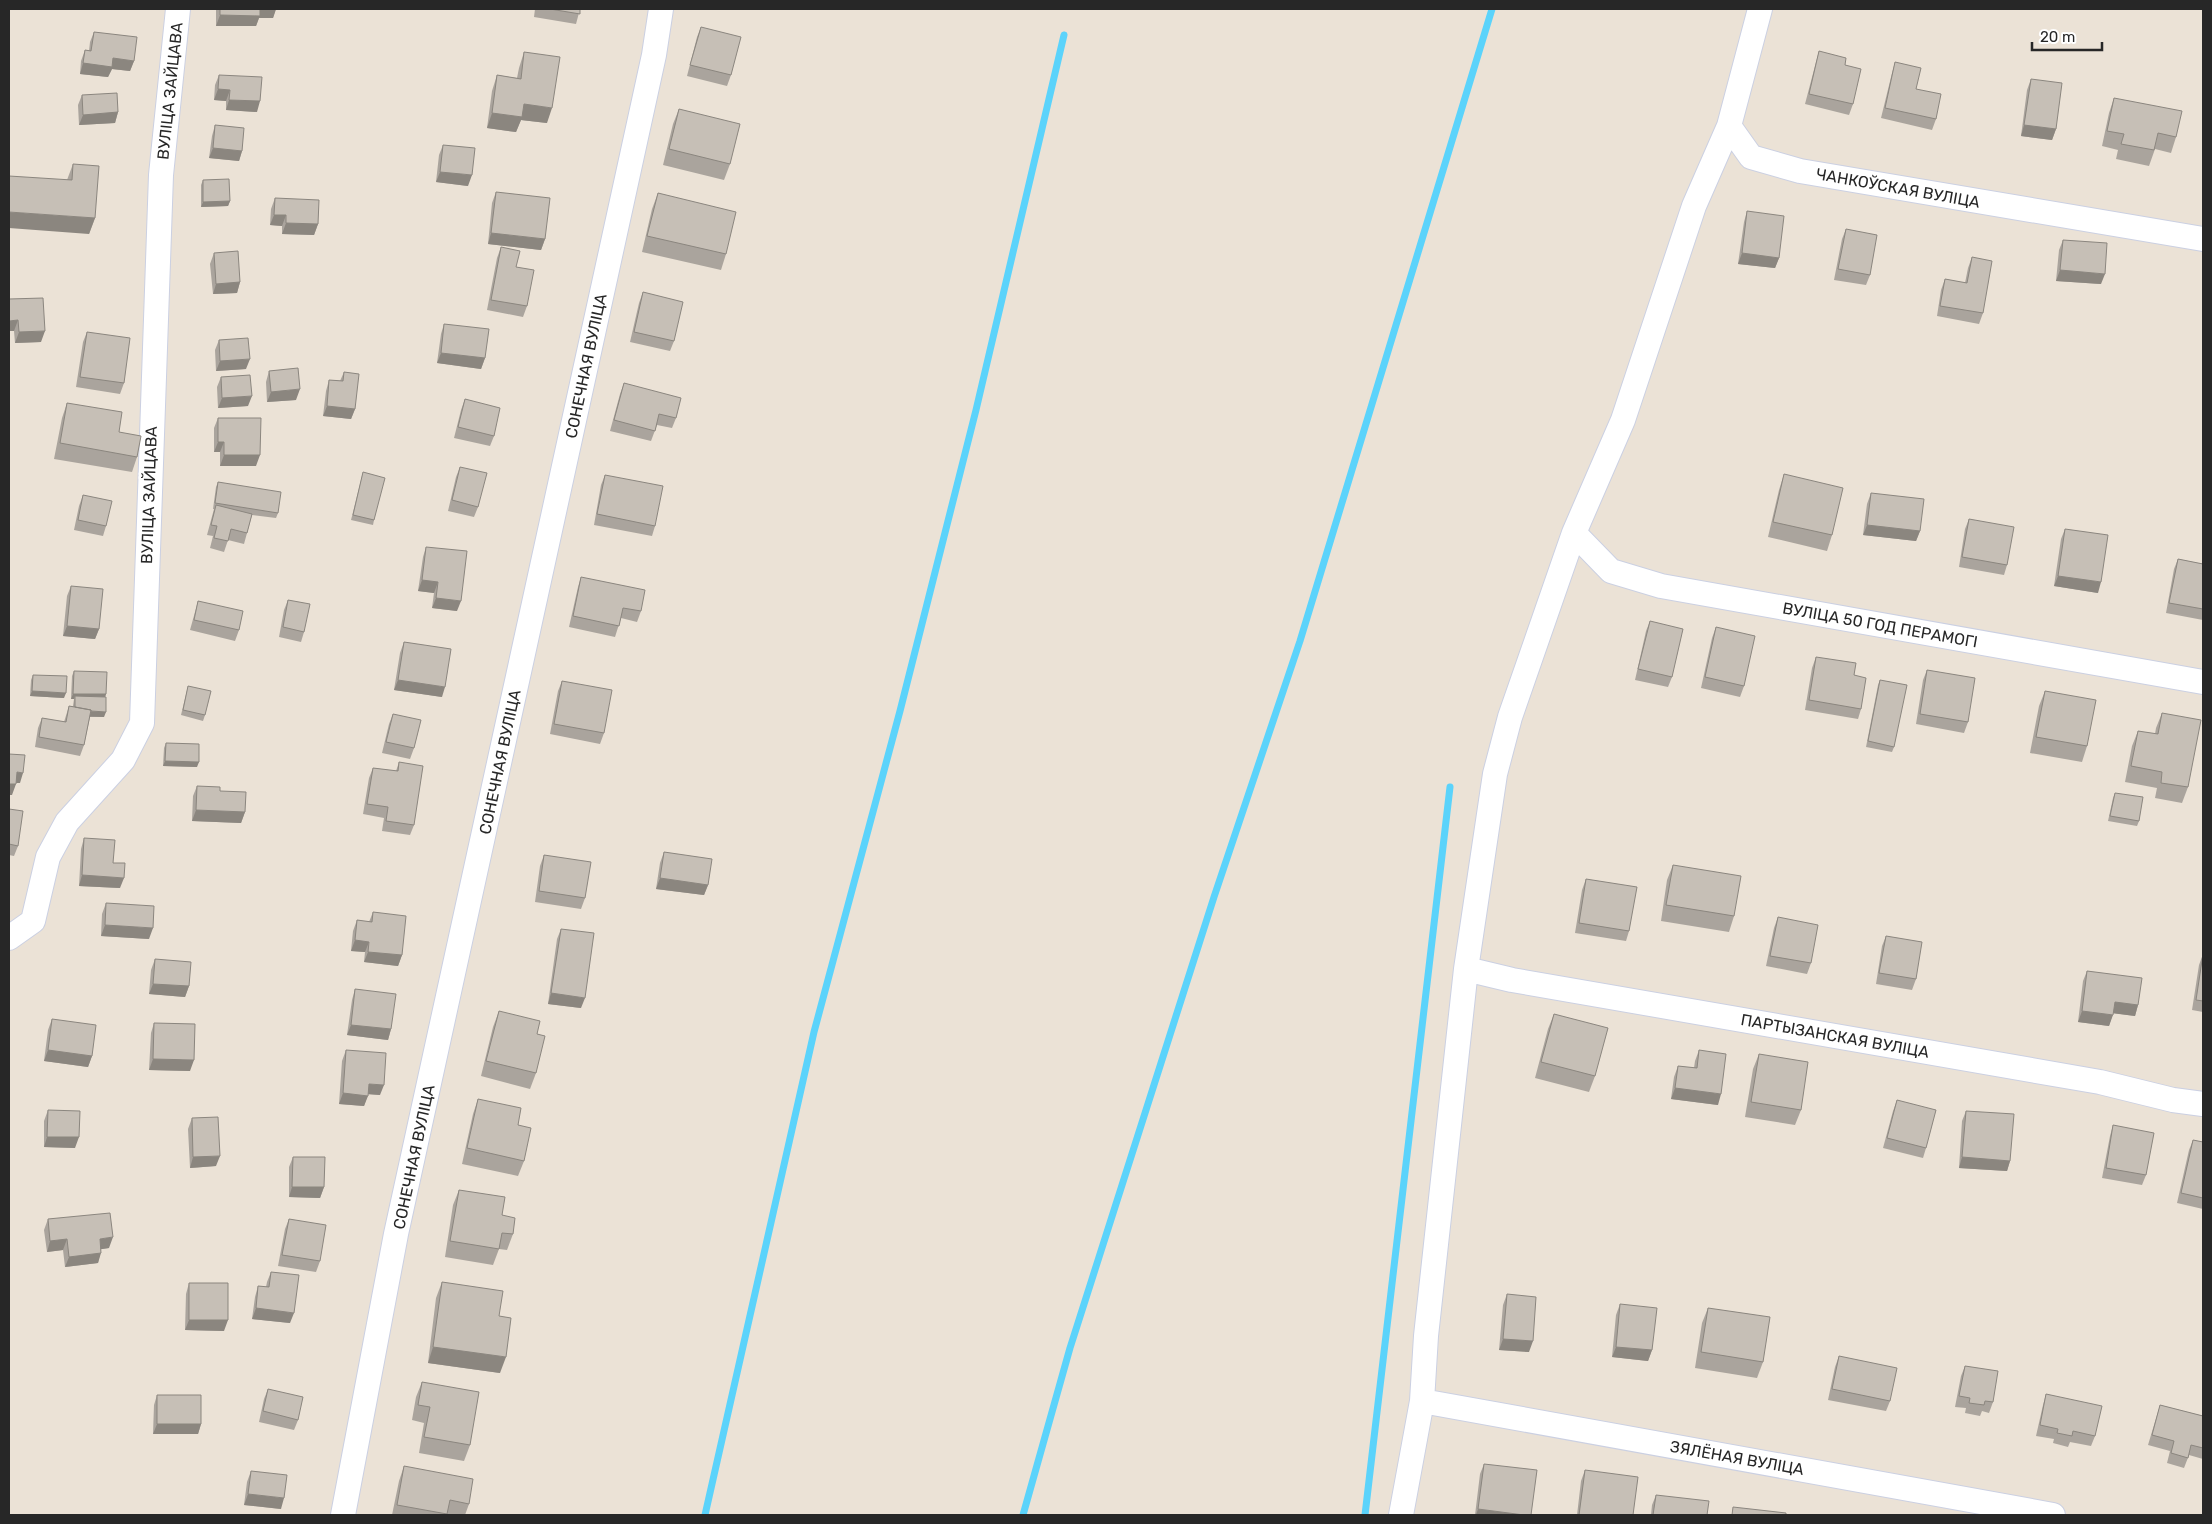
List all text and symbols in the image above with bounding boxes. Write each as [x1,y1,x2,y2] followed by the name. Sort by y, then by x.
[2032,20,2102,52] scale bar
[153,21,187,161] street label: ВУЛІЦА ЗАЙЦАВА
[2040,28,2075,46] text: 20 m
[1815,164,1982,212] street label: ЧАНКОЎСКАЯ ВУЛІЦА
[561,292,611,440] street label: СОНЕЧНАЯ ВУЛІЦА
[137,425,161,564] street label: ВУЛІЦА ЗАЙЦАВА
[1781,598,1979,652] street label: ВУЛІЦА 50 ГОД ПЕРАМОГІ
[475,688,525,836] street label: СОНЕЧНАЯ ВУЛІЦА
[1739,1010,1931,1062] street label: ПАРТЫЗАНСКАЯ ВУЛІЦА
[389,1083,439,1231] street label: СОНЕЧНАЯ ВУЛІЦА
[1668,1437,1806,1479] street label: ЗЯЛЁНАЯ ВУЛІЦА

